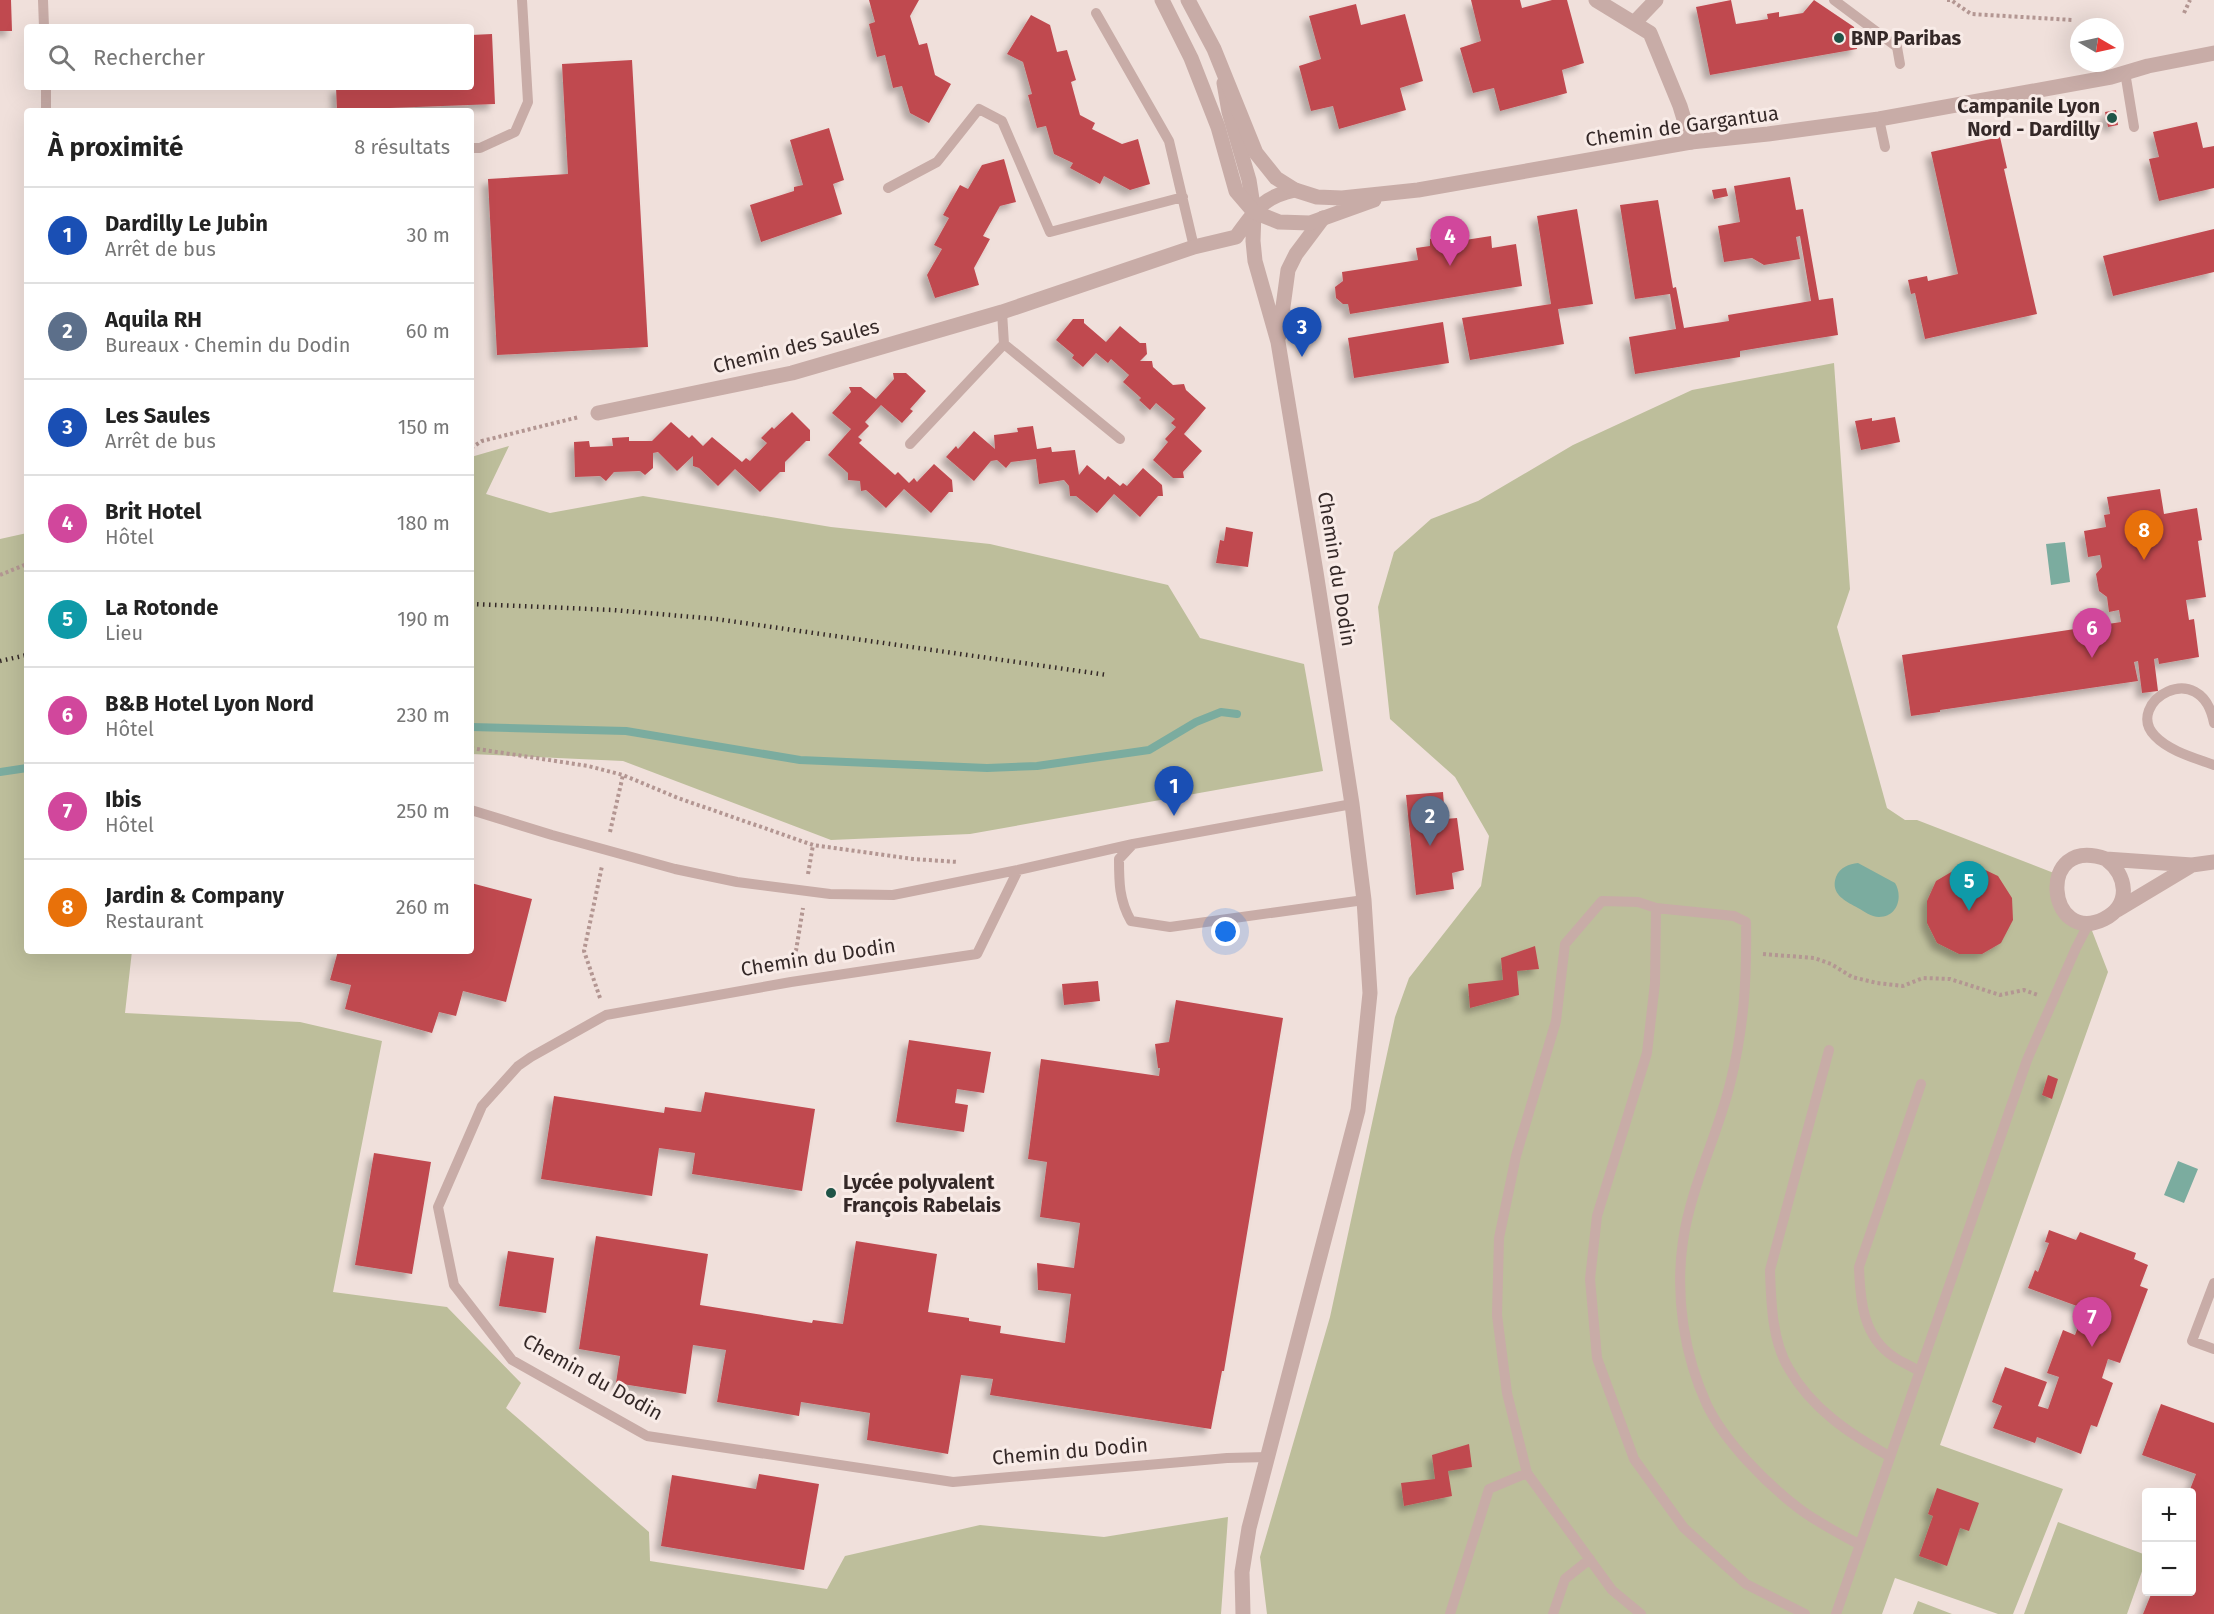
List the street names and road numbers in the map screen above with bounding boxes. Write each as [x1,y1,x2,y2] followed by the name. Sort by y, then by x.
[1584,101,1780,151] street label: Chemin de Gargantua
[710,314,882,378] street label: Chemin des Saules
[1313,490,1361,648] street label: Chemin du Dodin
[739,933,897,981] street label: Chemin du Dodin
[519,1329,667,1425] street label: Chemin du Dodin
[991,1432,1149,1470] street label: Chemin du Dodin

